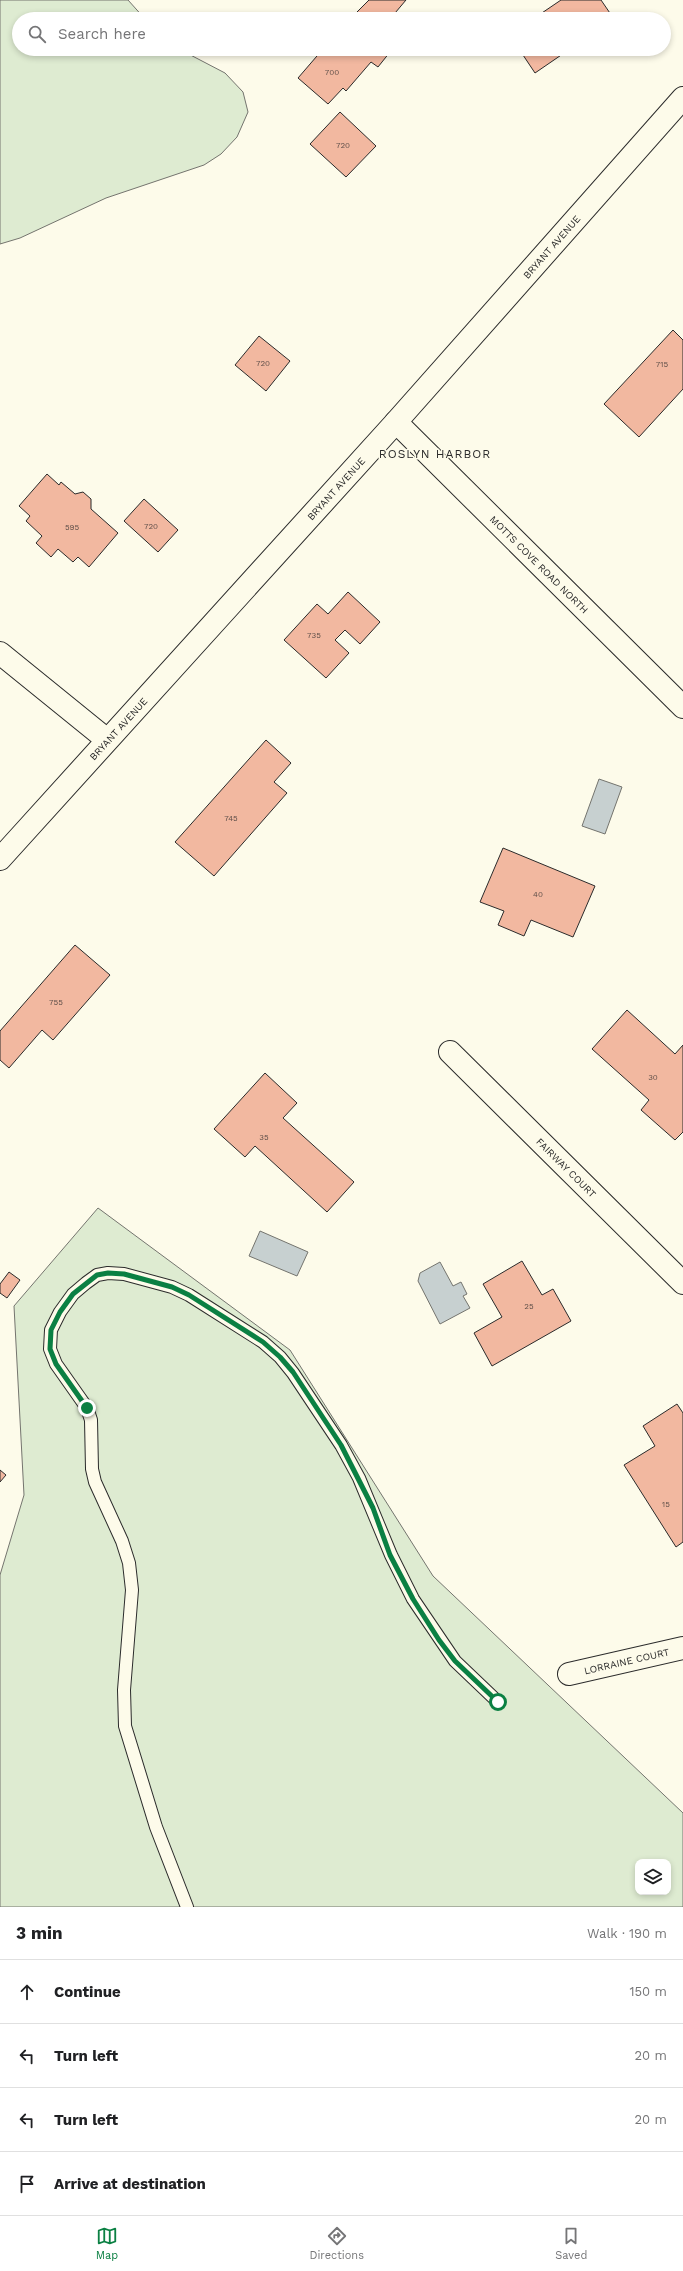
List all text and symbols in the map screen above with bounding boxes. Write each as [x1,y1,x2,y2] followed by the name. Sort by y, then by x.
[12,12,671,56] search box
[26,23,48,45] icon: search
[58,25,146,43] text: Search here
[325,68,339,77] house number: 700
[336,141,350,150] house number: 720
[521,213,582,280] street label: BRYANT AVENUE
[256,359,270,368] house number: 720
[656,360,668,369] house number: 715
[379,447,491,461] district label: ROSLYN HARBOR
[305,455,367,522] street label: BRYANT AVENUE
[488,513,591,615] street label: MOTTS COVE ROAD NORTH
[144,522,158,531] house number: 720
[65,523,79,532] house number: 595
[307,631,321,640] house number: 735
[87,695,149,762] street label: BRYANT AVENUE
[224,814,238,823] house number: 745
[533,890,543,899] house number: 40
[49,998,63,1007] house number: 755
[648,1073,658,1082] house number: 30
[259,1133,269,1142] house number: 35
[534,1136,599,1199] street label: FAIRWAY COURT
[524,1302,534,1311] house number: 25
[78,1399,96,1417] route end
[662,1500,670,1509] house number: 15
[583,1646,670,1676] street label: LORRAINE COURT
[489,1693,507,1711] route start
[635,1859,671,1895] map controls
[635,1859,671,1895] button: layers
[16,1923,62,1943] text: 3 min
[587,1926,667,1941] text: Walk · 190 m
[16,1981,38,2003] icon: ahead
[54,1983,121,2001] text: Continue
[629,1984,667,1999] text: 150 m
[16,2045,38,2067] icon: left
[54,2047,118,2065] text: Turn left
[635,2048,667,2063] text: 20 m
[16,2109,38,2131] icon: left
[54,2111,118,2129] text: Turn left
[635,2112,667,2127] text: 20 m
[16,2173,38,2195] icon: arrive
[54,2175,206,2193] text: Arrive at destination
[96,2225,118,2262] tab: Map
[310,2225,364,2262] tab: Directions
[555,2225,587,2262] tab: Saved

